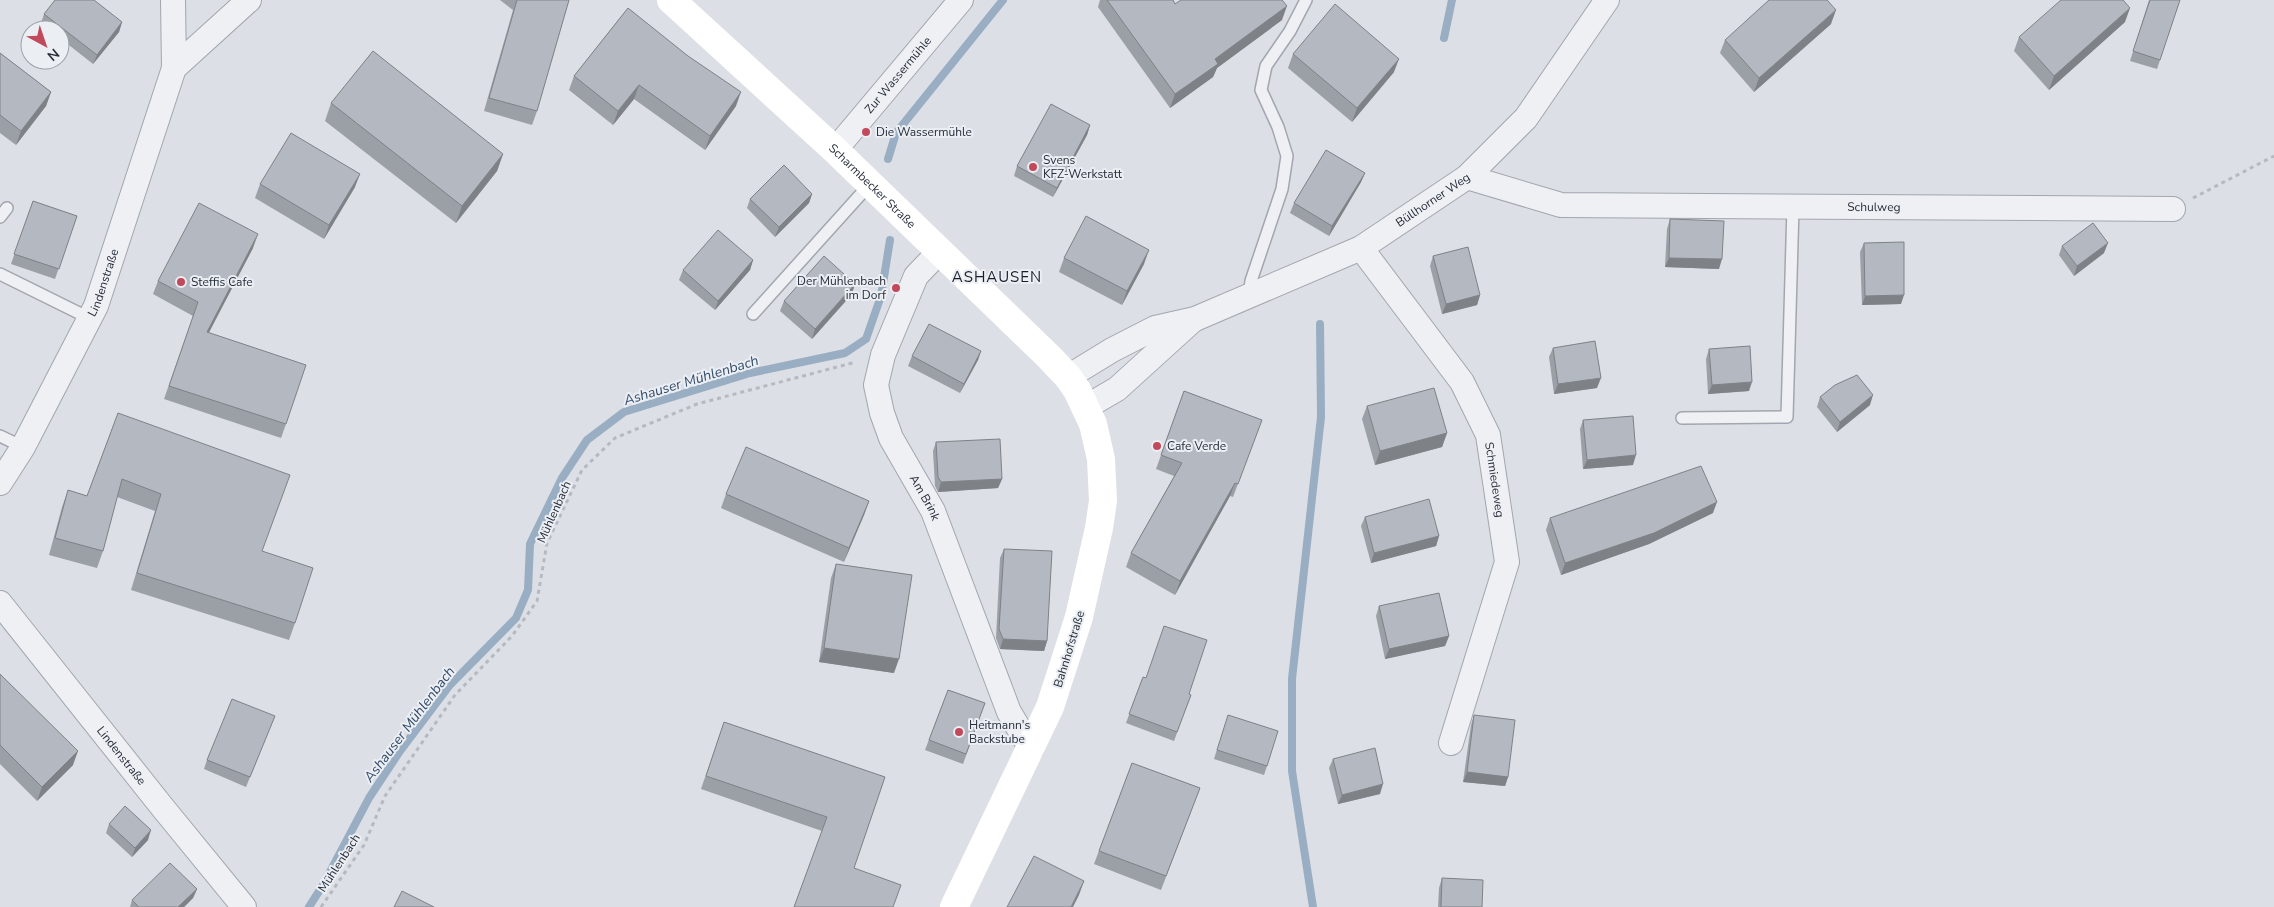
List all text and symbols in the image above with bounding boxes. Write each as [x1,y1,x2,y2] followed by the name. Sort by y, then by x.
[20,20,70,70] north arrow
[861,33,935,117] street label: Zur Wassermühle
[43,44,63,65] text: N
[876,124,972,140] place label: Die Wassermühle
[860,126,872,138] marker: Die Wassermühle
[825,140,919,232] street label: Scharmbecker Straße
[1043,152,1123,182] place label: Svens KFZ-Werkstatt
[1027,161,1039,173] marker: Svens KFZ-Werkstatt
[1393,169,1473,231] street label: Büllhorner Weg
[1847,199,1901,215] street label: Schulweg
[84,247,122,319] street label: Lindenstraße
[952,267,1042,287] district label: ASHAUSEN
[797,273,887,303] place label: Der Mühlenbach im Dorf
[191,274,253,290] place label: Steffis Cafe
[175,276,187,288] marker: Steffis Cafe
[890,282,902,294] marker: Der Mühlenbach im Dorf
[620,351,761,410] water label: Ashauser Mühlenbach
[1167,438,1226,454] place label: Cafe Verde
[1151,440,1163,452] marker: Cafe Verde
[1481,441,1508,518] street label: Schmiedeweg
[906,472,944,524] street label: Am Brink
[533,478,575,546] street label: Mühlenbach
[1050,609,1088,689] street label: Bahnhofstraße
[359,663,459,787] water label: Ashauser Mühlenbach
[969,717,1030,747] place label: Heitmann's Backstube
[93,723,150,788] street label: Lindenstraße
[953,726,965,738] marker: Heitmann's Backstube
[314,831,364,895] street label: Mühlenbach

